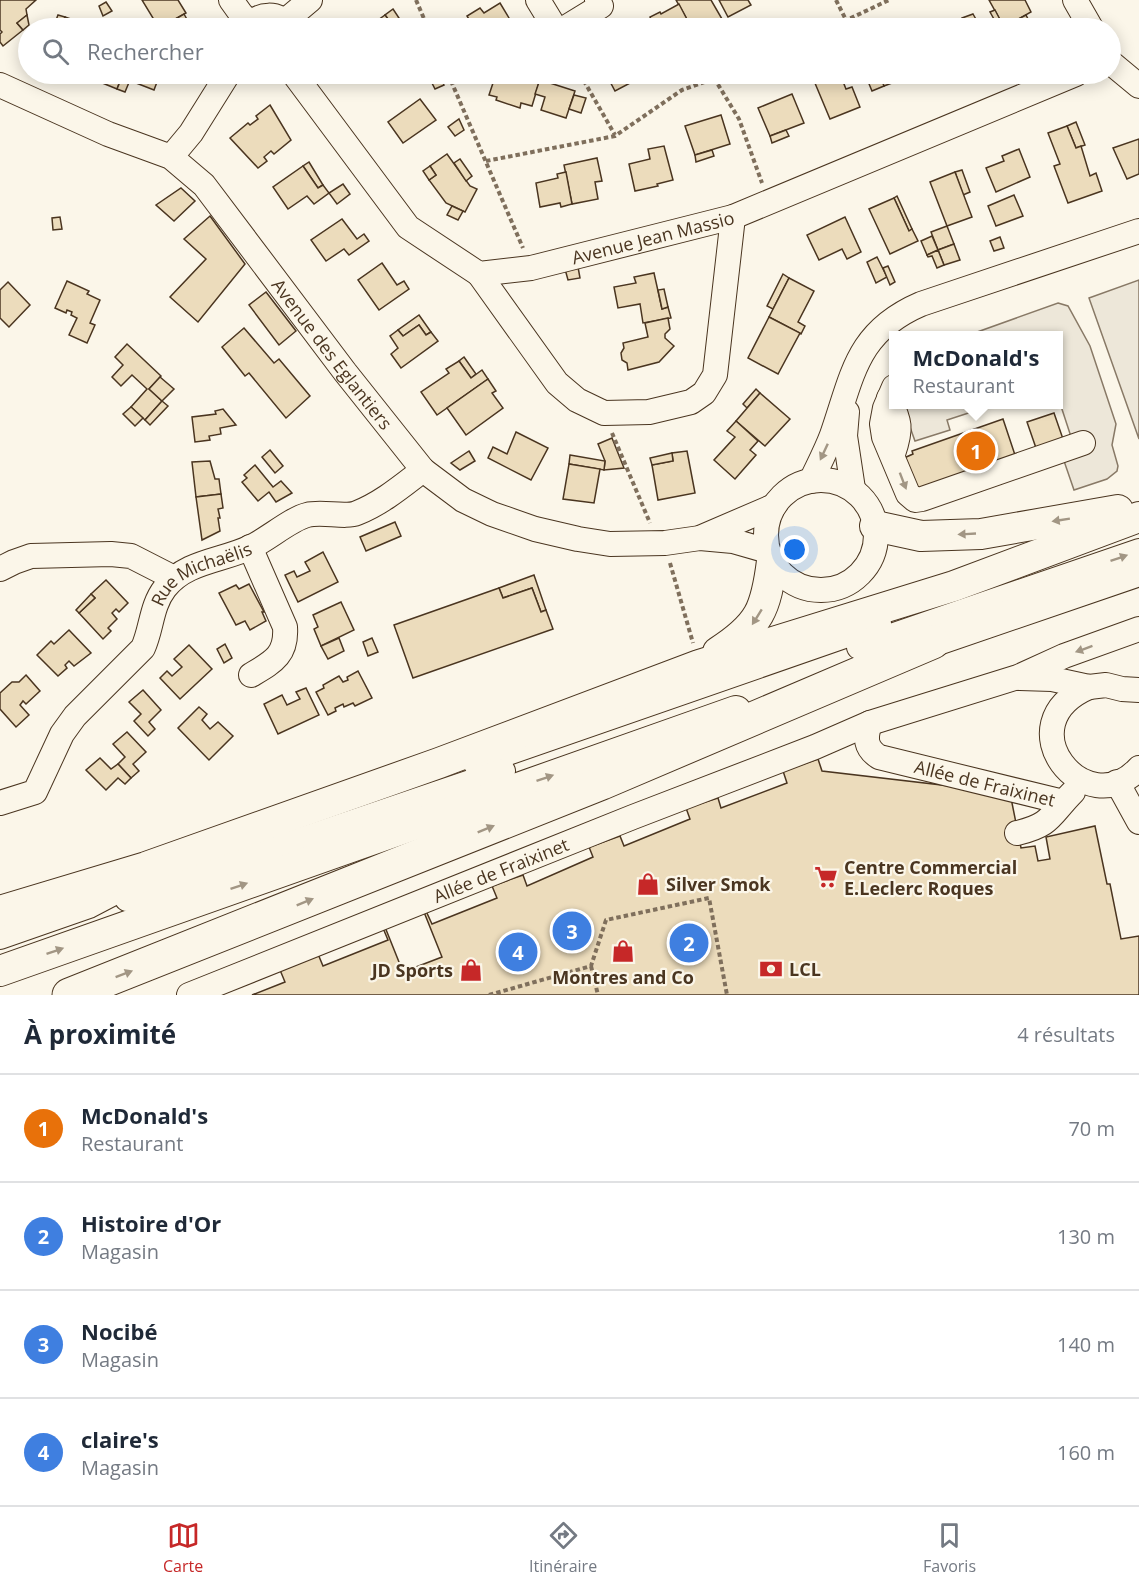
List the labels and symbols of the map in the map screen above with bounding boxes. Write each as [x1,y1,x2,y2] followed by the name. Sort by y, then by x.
[569,205,737,269] street label: Avenue Jean Massio
[267,274,398,434] street label: Avenue des Eglantiers
[956,428,996,474] pin: 1
[819,443,829,461] one-way arrow
[898,472,908,490] one-way arrow
[1051,515,1070,524] one-way arrow
[957,530,976,539] one-way arrow
[780,535,809,564] your location
[145,536,255,609] street label: Rue Michaëlis
[1110,552,1128,562] one-way arrow
[751,609,762,625] one-way arrow
[1075,644,1093,654] one-way arrow
[912,754,1058,812] street label: Allée de Fraixinet
[537,772,555,782] one-way arrow
[477,824,495,834] one-way arrow
[430,832,572,908] street label: Allée de Fraixinet
[844,855,1017,900] place label: Centre Commercial E.Leclerc Roques
[813,864,839,890] supermarket icon: Centre Commercial E.Leclerc Roques
[635,871,661,897] shop icon: Silver Smok
[666,872,771,896] place label: Silver Smok
[230,881,248,891] one-way arrow
[296,897,314,906] one-way arrow
[552,908,592,954] pin: 3
[670,920,708,966] pin: 2
[498,930,538,974] pin: 4
[610,938,636,964] shop icon: Montres and Co
[46,946,64,956] one-way arrow
[758,956,784,982] bank icon: LCL
[458,957,484,983] shop icon: JD Sports
[789,957,821,981] place label: LCL
[370,958,453,982] place label: JD Sports
[552,965,694,989] place label: Montres and Co
[115,969,133,978] one-way arrow

